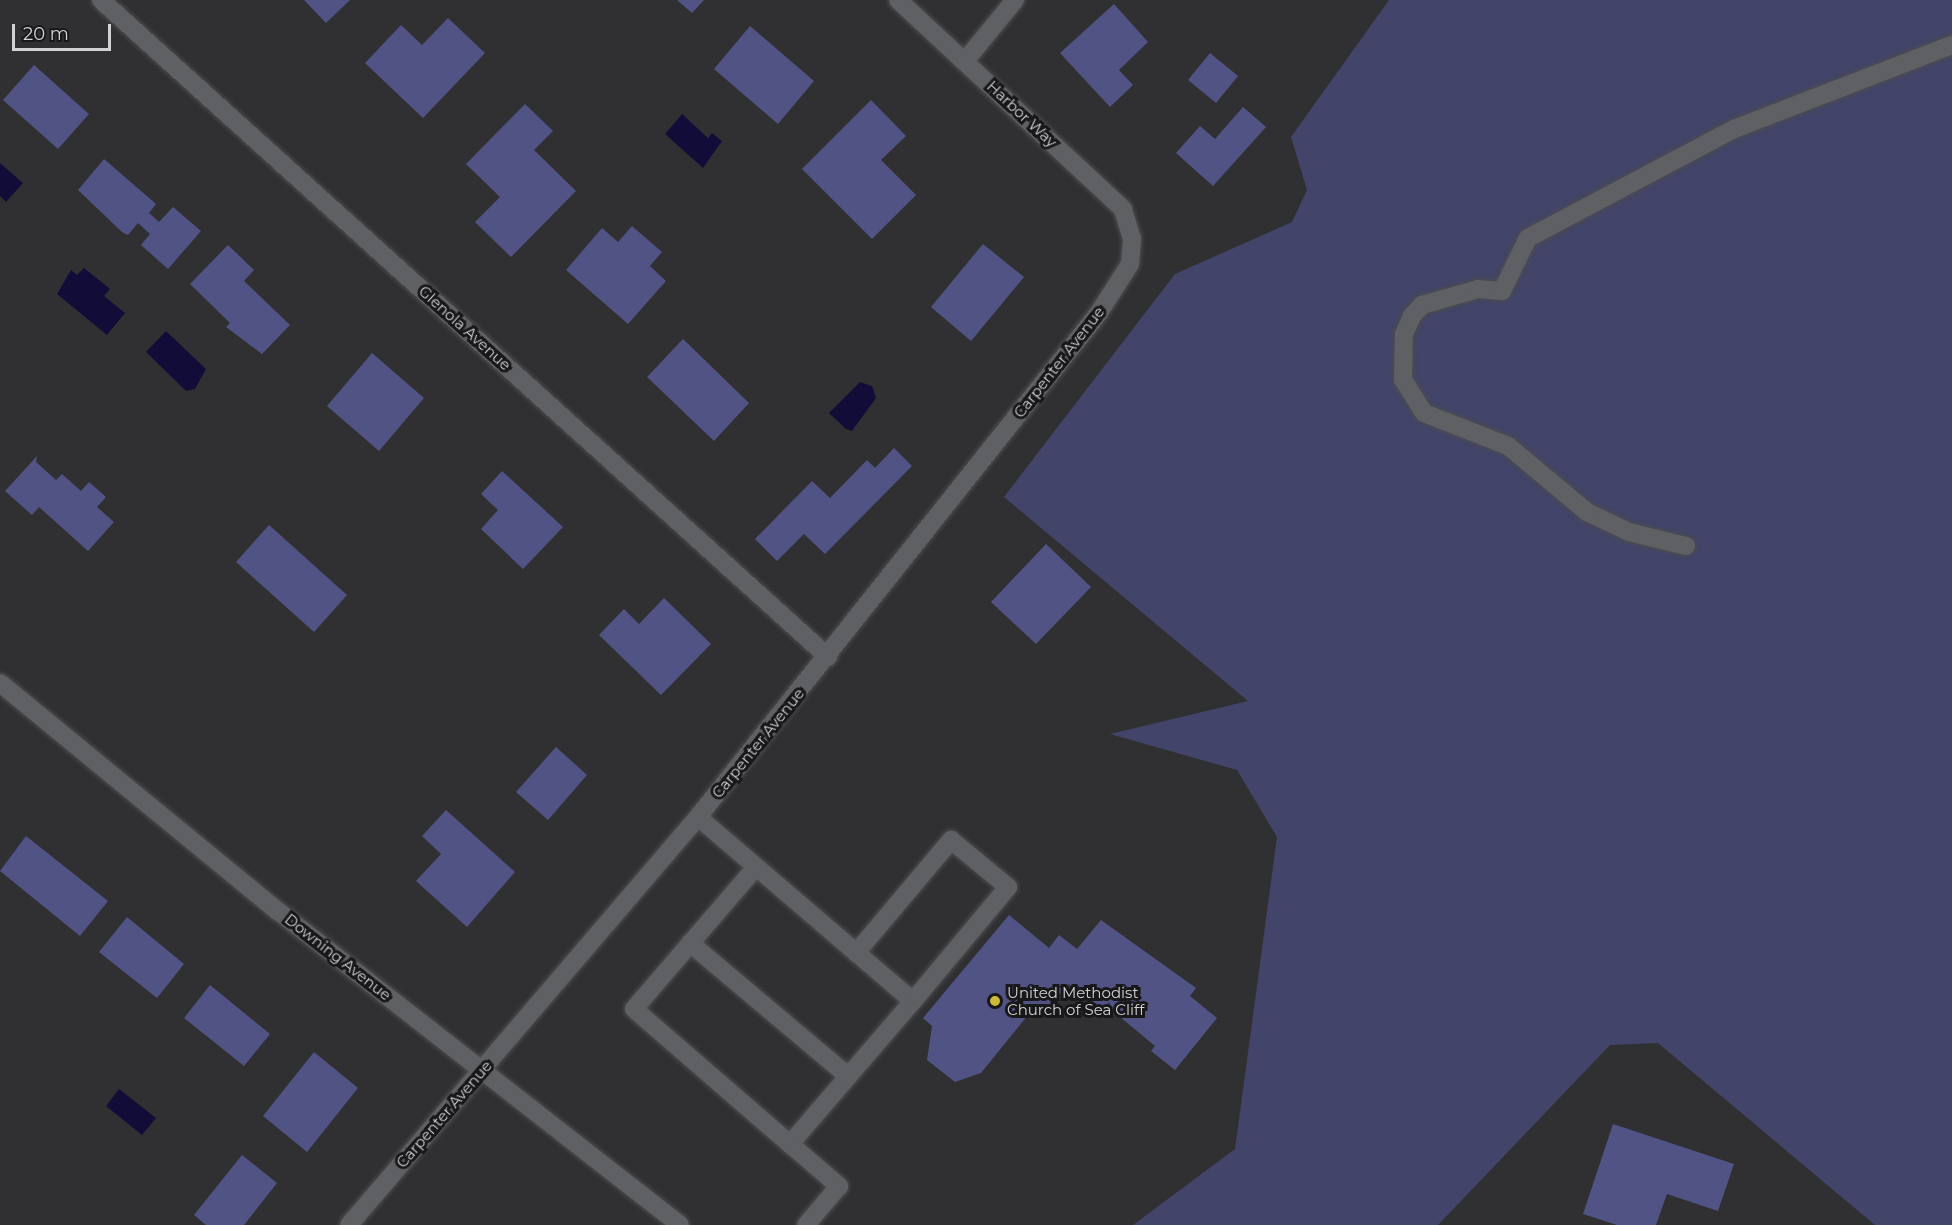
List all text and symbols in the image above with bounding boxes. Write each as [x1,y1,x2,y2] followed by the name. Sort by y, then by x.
[15,12,114,50] scale bar
[23,23,69,45] text: 20 m
[983,77,1061,151] street label: Harbor Way
[415,282,515,374] street label: Glenola Avenue
[1010,303,1108,421] street label: Carpenter Avenue
[708,684,808,802] street label: Carpenter Avenue
[281,910,395,1004] street label: Downing Avenue
[1007,983,1144,1018] place label: United Methodist Church of Sea Cliff
[988,994,1002,1008] marker: United Methodist Church of Sea Cliff
[393,1057,495,1171] street label: Carpenter Avenue

